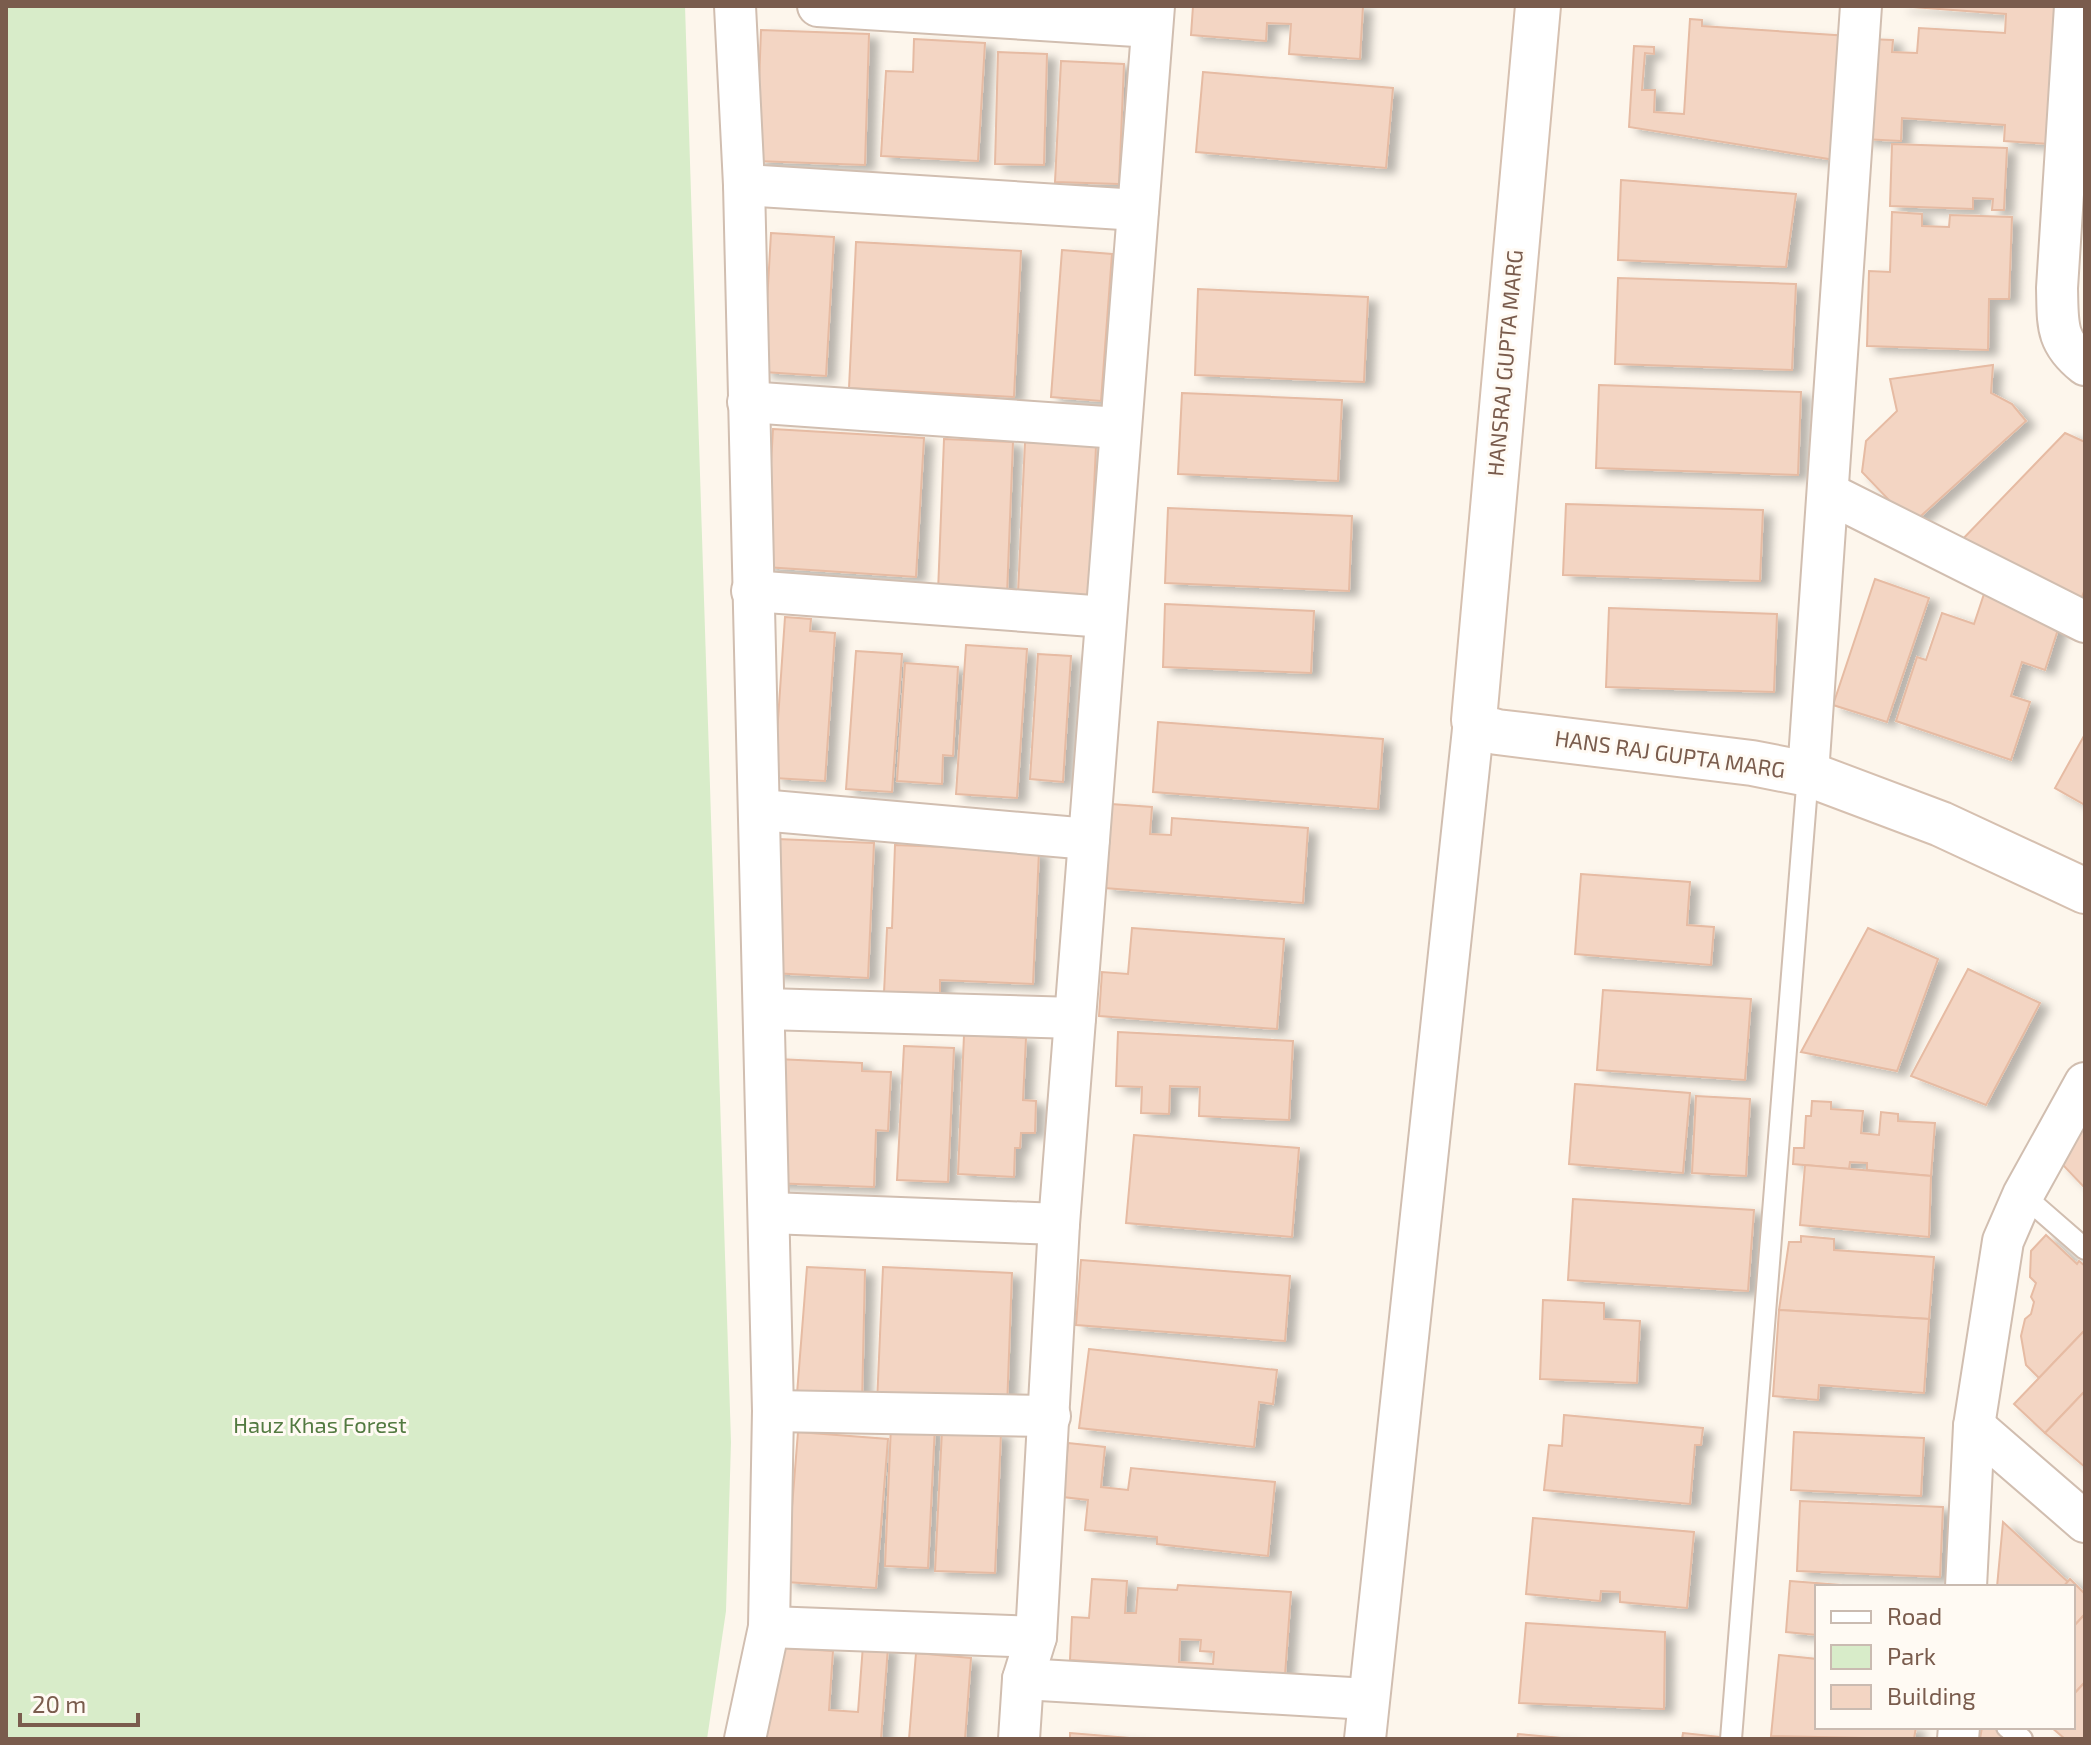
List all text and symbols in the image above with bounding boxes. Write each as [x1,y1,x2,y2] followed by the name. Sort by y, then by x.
[1481,249,1527,477] street label: HANSRAJ GUPTA MARG
[1553,724,1787,782] street label: HANS RAJ GUPTA MARG
[233,1411,407,1437] park label: Hauz Khas Forest
[1815,1585,2075,1729] legend
[1887,1601,1942,1630] text: Road
[1887,1641,1936,1670] text: Park
[20,1677,138,1727] scale bar
[1887,1681,1976,1710] text: Building
[32,1689,86,1718] text: 20 m

